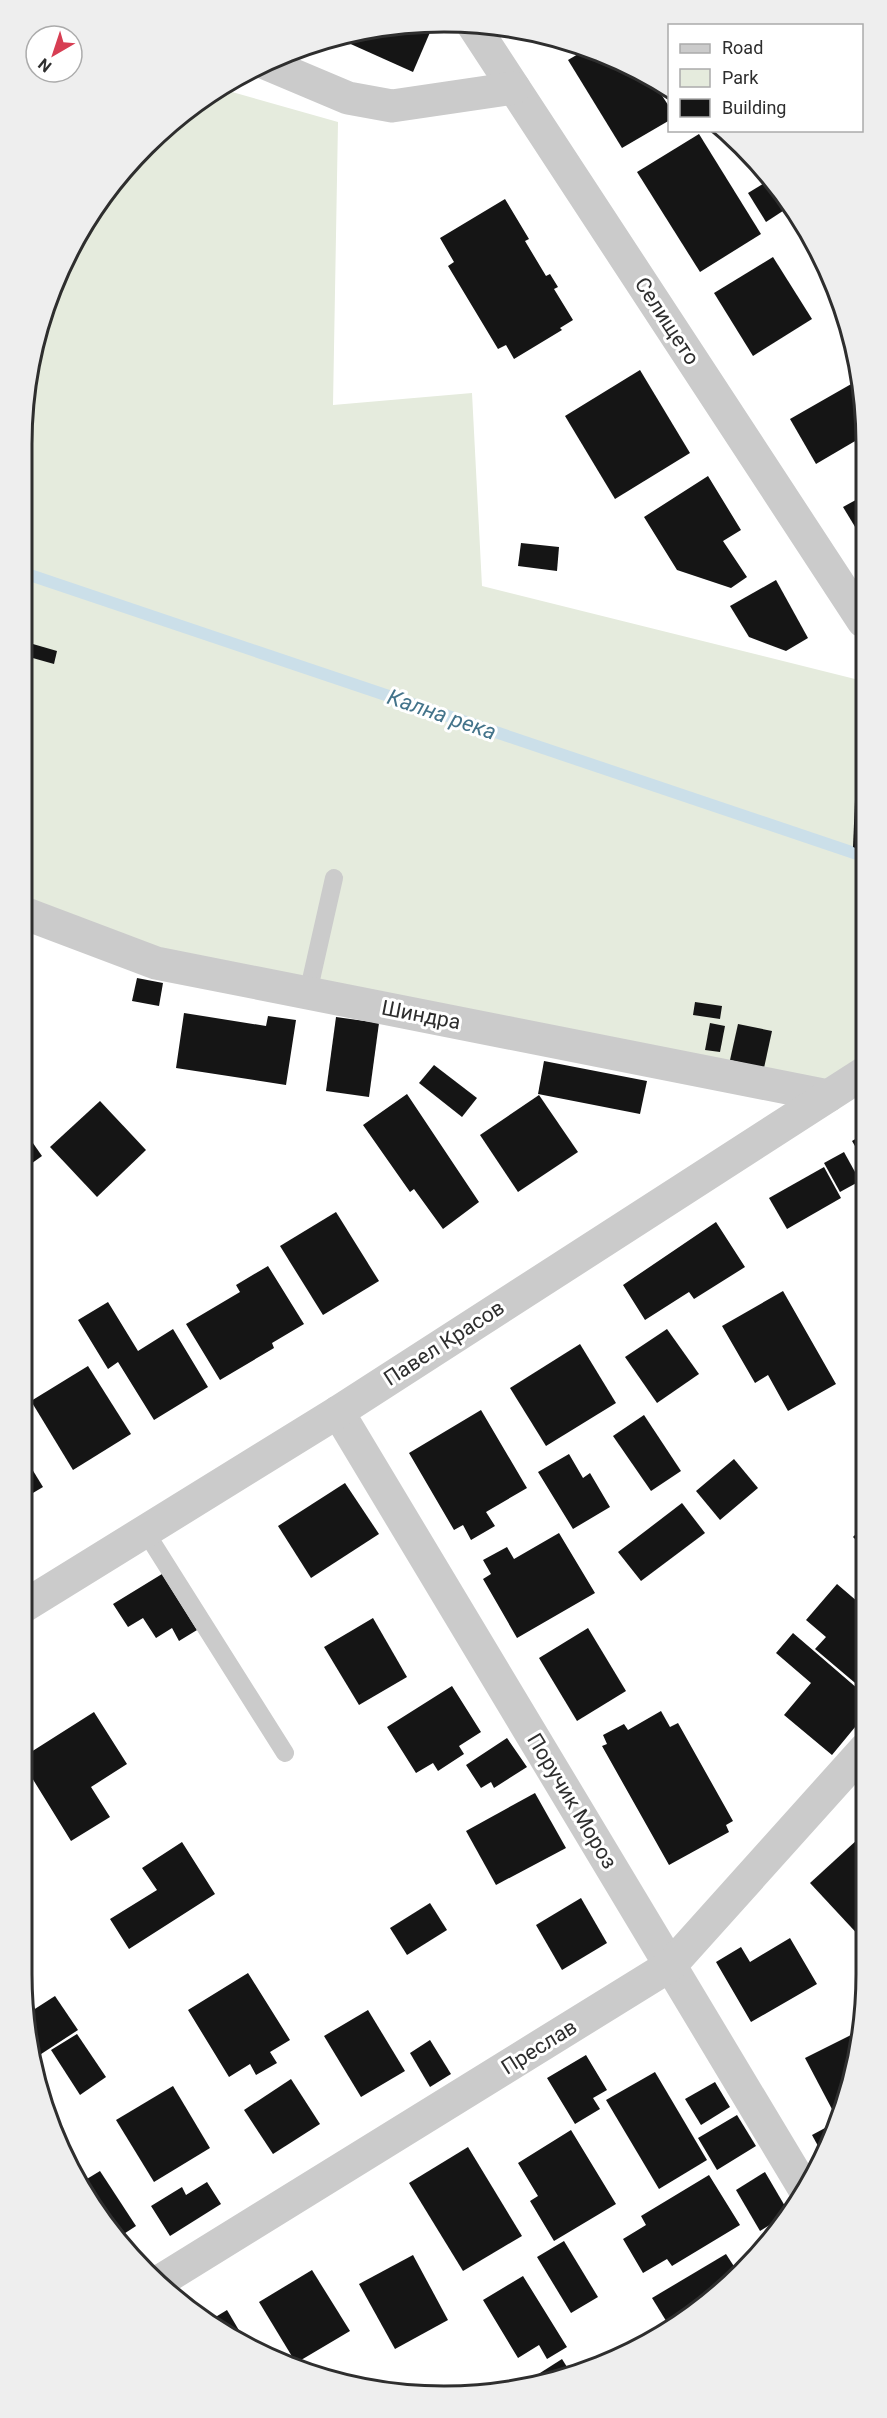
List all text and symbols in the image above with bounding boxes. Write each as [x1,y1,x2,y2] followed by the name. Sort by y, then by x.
[24,24,84,84] north arrow
[668,24,863,132] legend
[722,37,763,58] text: Road
[35,54,55,76] text: N
[722,67,759,88] text: Park
[722,97,786,118] text: Building
[630,273,704,369] street label: Селището
[384,684,500,745] water label: Кална река
[379,996,463,1034] street label: Шиндра
[379,1295,509,1391] street label: Павел Красов
[522,1729,622,1873] street label: Поручик Мороз
[497,2014,581,2080] street label: Преслав

